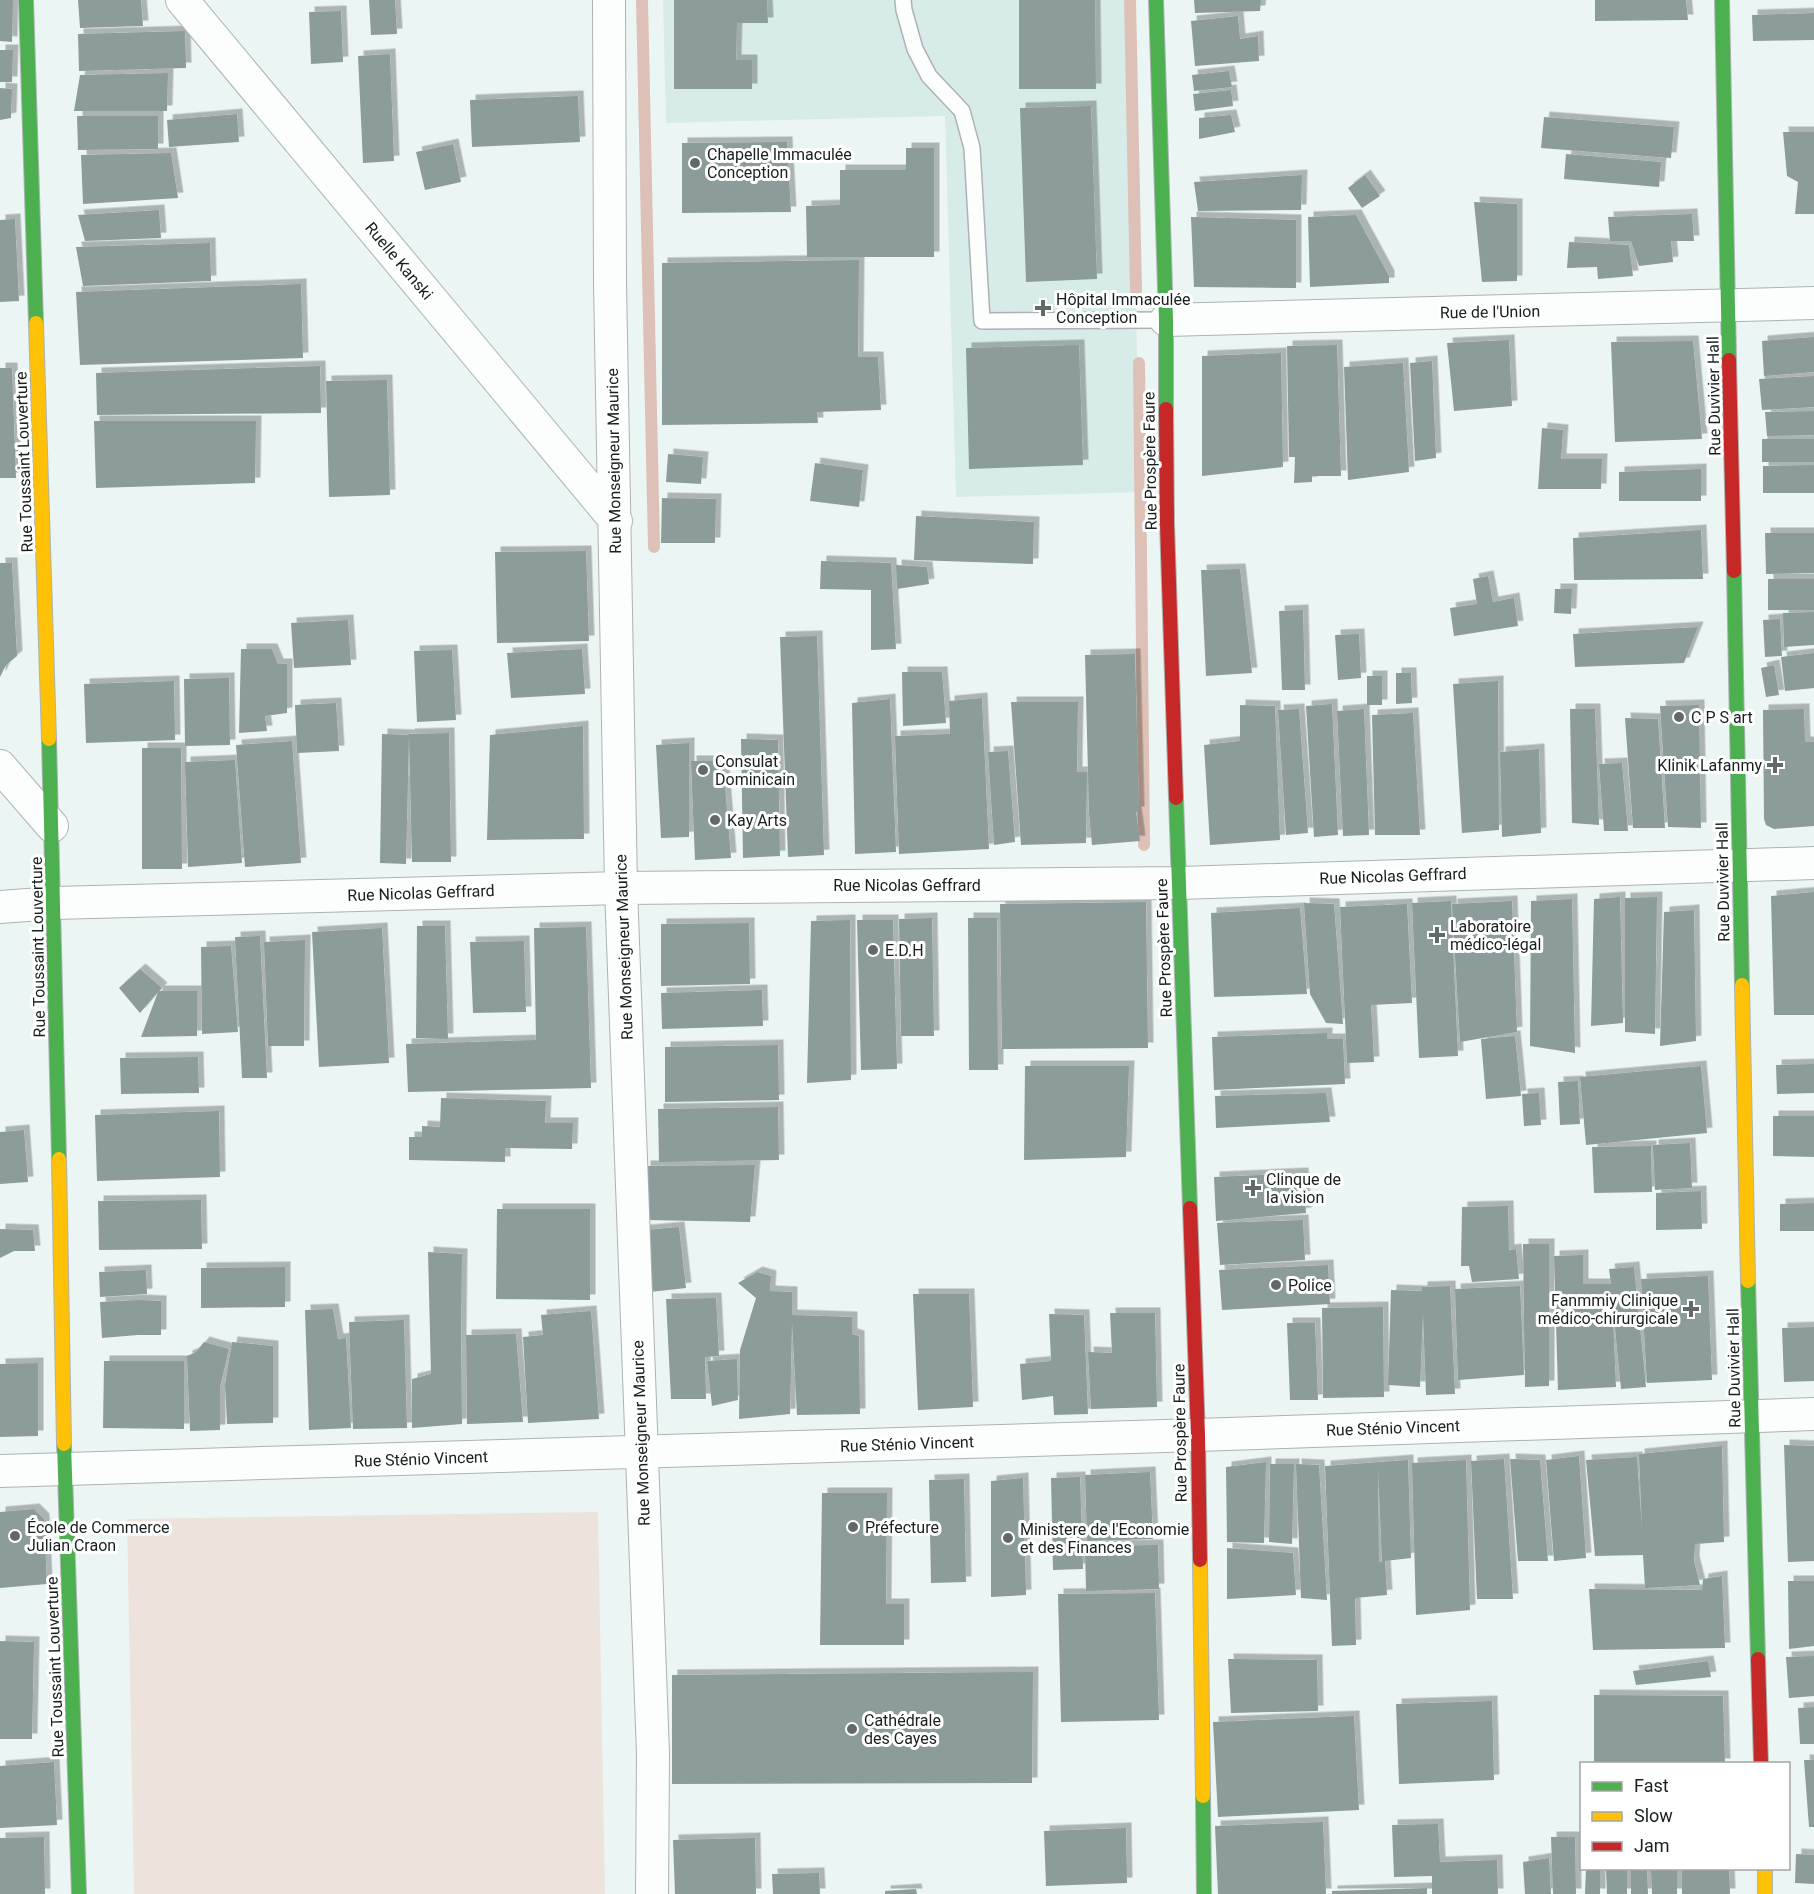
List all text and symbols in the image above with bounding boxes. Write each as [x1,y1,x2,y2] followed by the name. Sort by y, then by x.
[707,145,852,182] place label: Chapelle Immaculée Conception
[688,156,702,170] marker: Chapelle Immaculée Conception
[361,218,437,304] street label: Ruelle Kanski
[1056,290,1190,327] place label: Hôpital Immaculée Conception
[1034,299,1052,317] marker: Hôpital Immaculée Conception
[1440,302,1540,322] street label: Rue de l'Union
[1703,336,1725,456] street label: Rue Duvivier Hall
[603,368,625,554] street label: Rue Monseigneur Maurice
[11,371,37,553] street label: Rue Toussaint Louverture
[1139,391,1161,531] street label: Rue Prospère Faure
[1691,708,1753,727] place label: C P S art
[1672,710,1686,724] marker: C P S art
[715,752,795,789] place label: Consulat Dominicain
[1657,756,1762,775] place label: Klinik Lafanmy
[1766,756,1784,774] marker: Klinik Lafanmy
[696,763,710,777] marker: Consulat Dominicain
[727,811,787,830] place label: Kay Arts
[708,813,722,827] marker: Kay Arts
[1712,822,1734,942] street label: Rue Duvivier Hall
[611,854,637,1040] street label: Rue Monseigneur Maurice
[27,856,49,1038] street label: Rue Toussaint Louverture
[1319,864,1467,888] street label: Rue Nicolas Geffrard
[833,876,981,895] street label: Rue Nicolas Geffrard
[1152,878,1176,1018] street label: Rue Prospère Faure
[347,881,495,905] street label: Rue Nicolas Geffrard
[1450,917,1541,954] place label: Laboratoire médico-légal
[1428,926,1446,944] marker: Laboratoire médico-légal
[885,941,924,960] place label: E.D.H
[866,943,880,957] marker: E.D.H
[1266,1170,1341,1207] place label: Clinque de la vision
[1244,1179,1262,1197] marker: Clinque de la vision
[1288,1276,1332,1295] place label: Police
[1269,1278,1283,1292] marker: Police
[1538,1291,1678,1328] place label: Fanmmiy Clinique médico-chirurgicale
[1682,1300,1700,1318] marker: Fanmmiy Clinique médico-chirurgicale
[1723,1308,1745,1428] street label: Rue Duvivier Hall
[628,1340,654,1526] street label: Rue Monseigneur Maurice
[1169,1363,1191,1503] street label: Rue Prospère Faure
[1326,1416,1460,1440] street label: Rue Sténio Vincent
[840,1432,974,1456] street label: Rue Sténio Vincent
[354,1447,488,1471] street label: Rue Sténio Vincent
[27,1518,169,1555] place label: École de Commerce Julian Craon
[865,1518,939,1537] place label: Préfecture
[846,1520,860,1534] marker: Préfecture
[1020,1520,1189,1557] place label: Ministere de l'Economie et des Finances
[8,1529,22,1543] marker: École de Commerce Julian Craon
[1001,1531,1015,1545] marker: Ministere de l'Economie et des Finances
[42,1576,68,1758] street label: Rue Toussaint Louverture
[864,1711,941,1748] place label: Cathédrale des Cayes
[845,1722,859,1736] marker: Cathédrale des Cayes
[1580,1762,1790,1870] legend
[1634,1775,1669,1796] text: Fast
[1634,1805,1673,1826] text: Slow
[1634,1835,1670,1856] text: Jam

